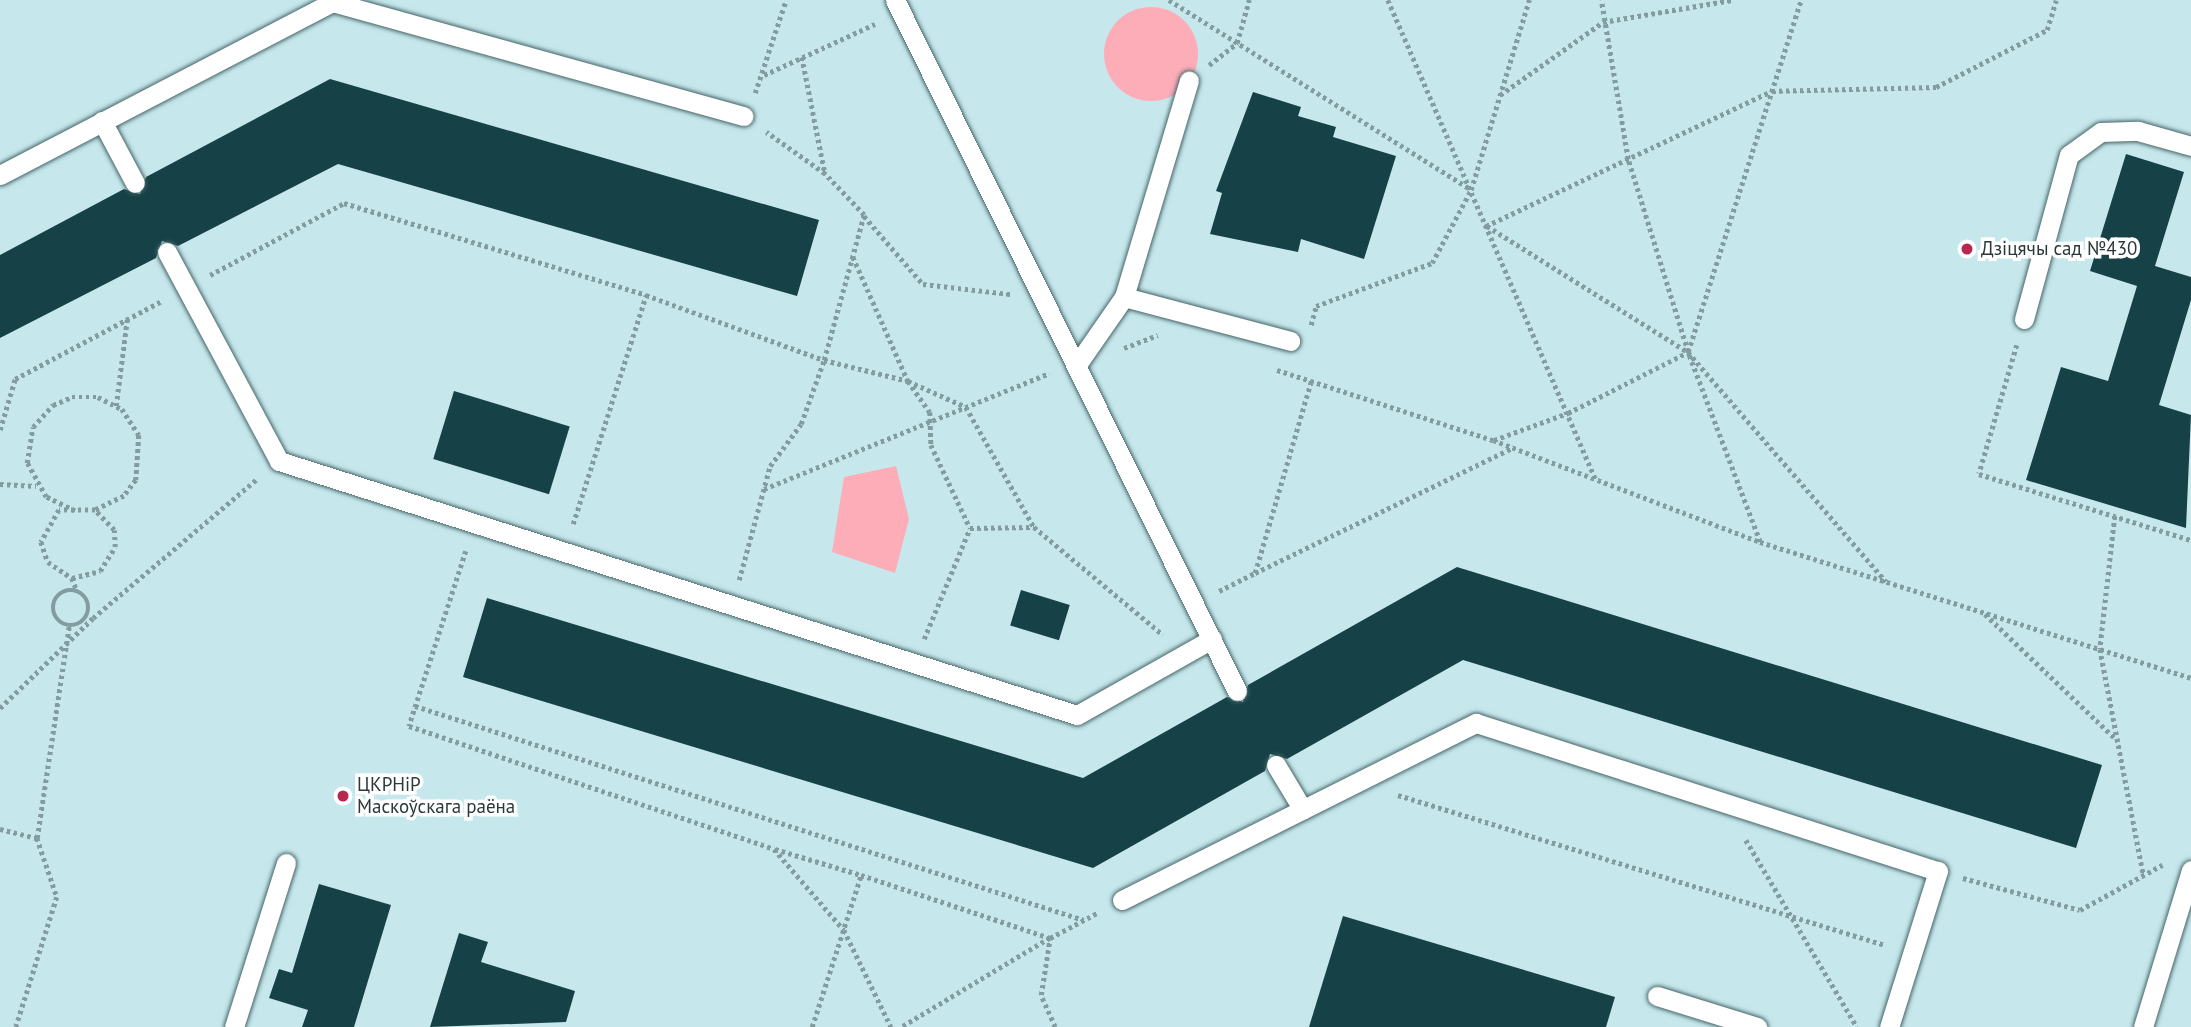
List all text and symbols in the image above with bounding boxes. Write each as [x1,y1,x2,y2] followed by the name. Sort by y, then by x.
[1981,238,2137,260] place label: Дзіцячы сад №430
[1959,241,1975,257] marker: Дзіцячы сад №430
[357,774,515,818] place label: ЦКРНіР Маскоўскага раёна
[335,788,351,804] marker: ЦКРНіР Маскоўскага раёна

